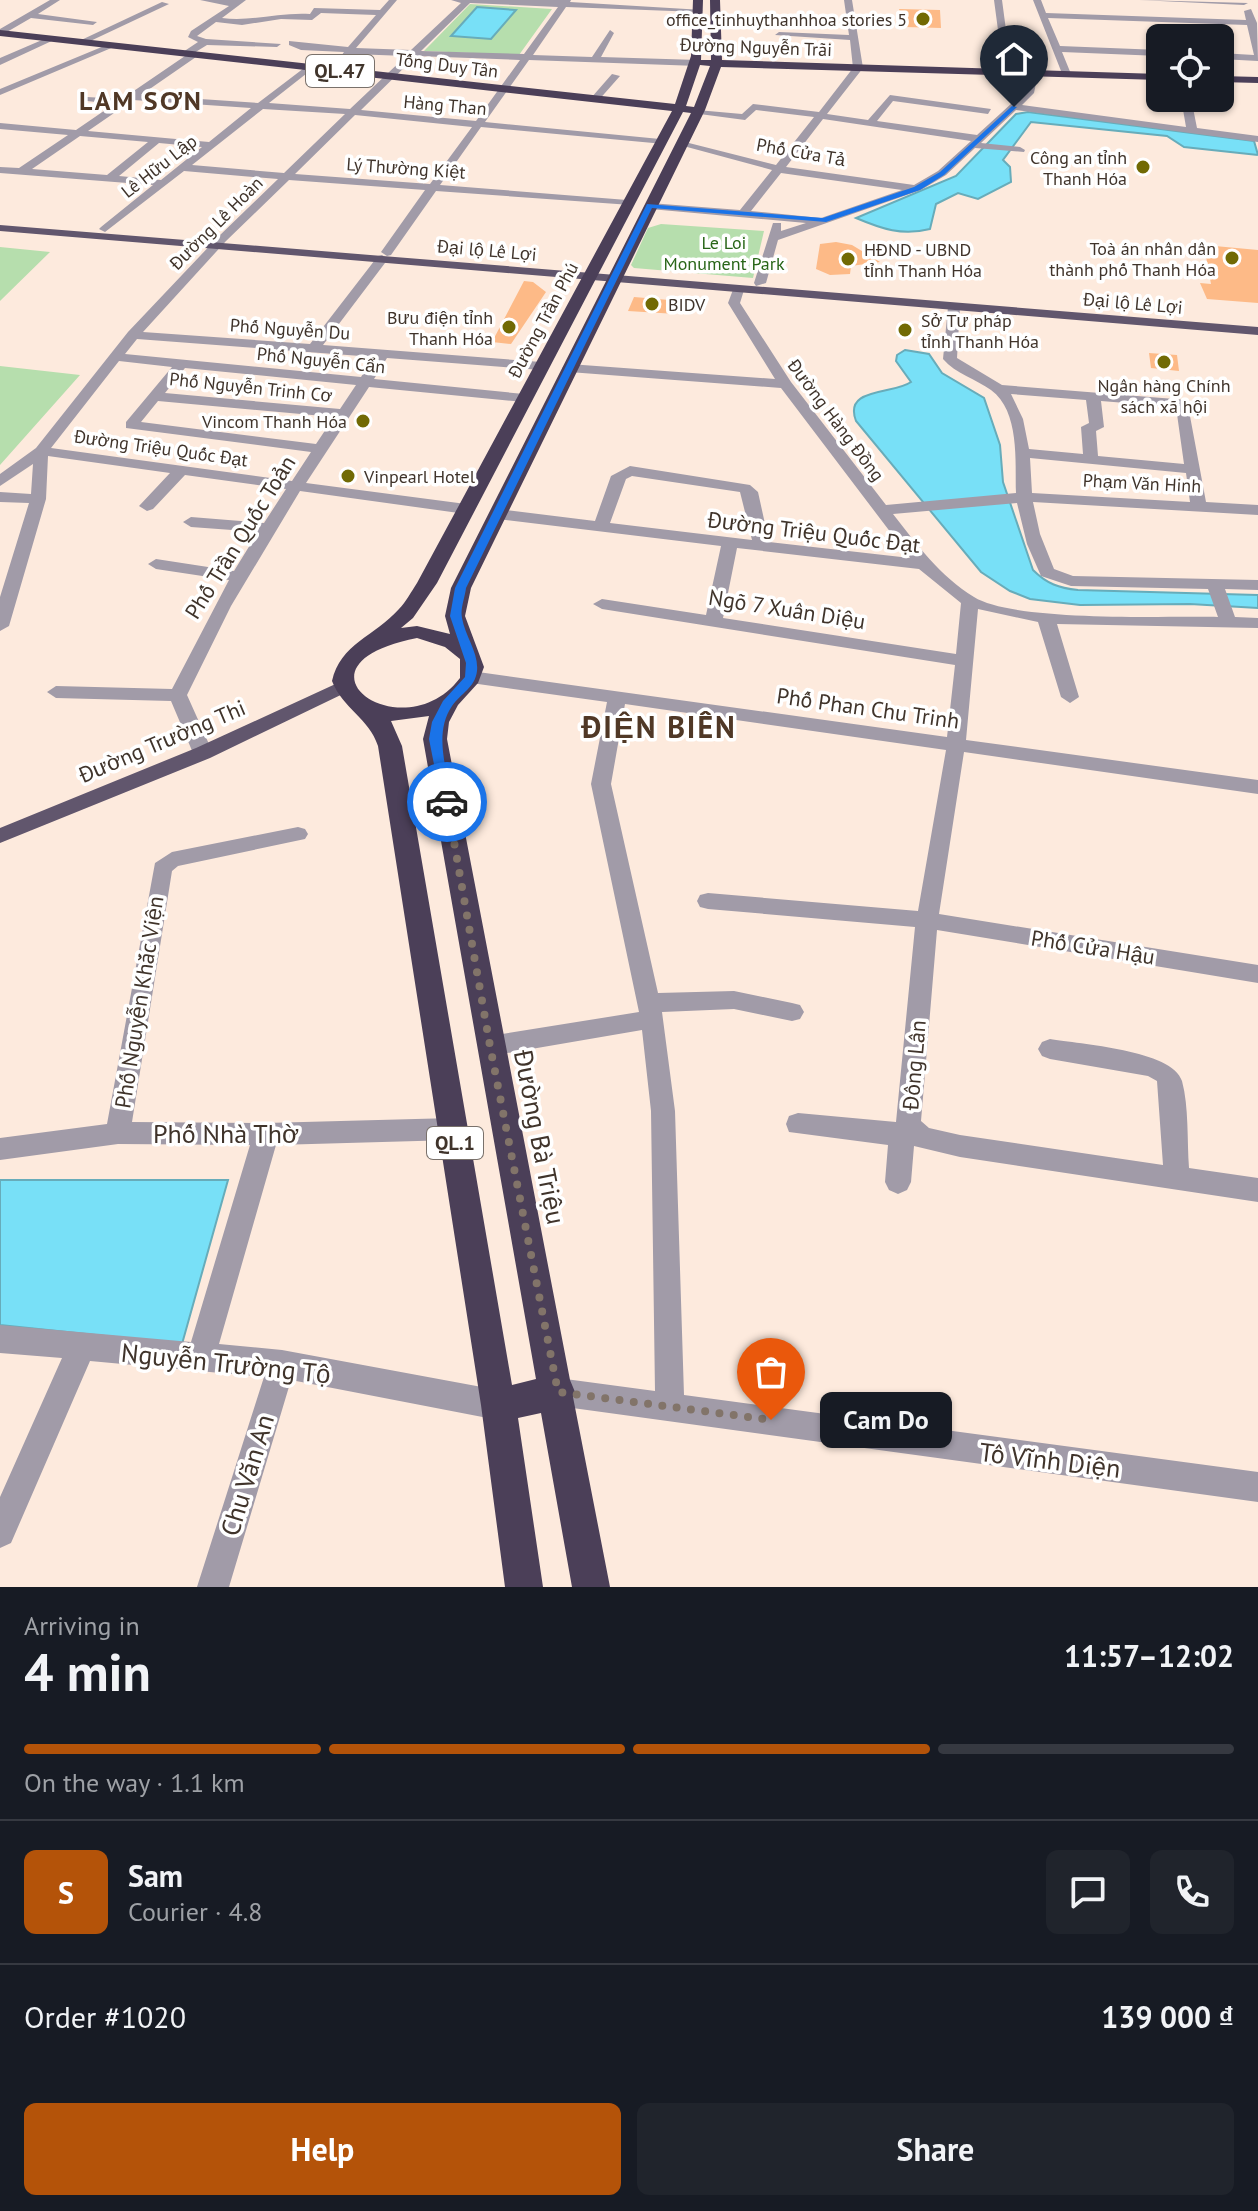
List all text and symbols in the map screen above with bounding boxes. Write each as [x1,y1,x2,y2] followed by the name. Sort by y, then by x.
[666,8,907,31] place label: office_tinhuythanhhoa stories 5
[914,10,932,28] marker: office_tinhuythanhhoa stories 5
[1146,24,1234,112] map controls
[1146,24,1234,112] button: locate
[980,25,1048,107] pin
[679,33,832,61] street label: Đường Nguyễn Trãi
[992,37,1036,81] icon: home
[394,47,500,83] street label: Tống Duy Tân
[306,55,374,87] road number: QL.47
[79,84,203,117] district label: LAM SƠN
[402,90,488,120] street label: Hàng Than
[116,129,202,203] street label: Lê Hữu Lập
[755,133,848,171] street label: Phố Cửa Tả
[1030,146,1127,190] place label: Công an tỉnh Thanh Hóa
[346,152,466,184] street label: Lý Thường Kiệt
[1134,158,1152,176] marker: Công an tỉnh Thanh Hóa
[164,171,268,275] street label: Đường Lê Hoàn
[663,231,785,275] park label: Le Loi Monument Park
[435,234,538,266] street label: Đại lộ Lê Lợi
[1049,237,1216,281] place label: Toà án nhân dân thành phố Thanh Hóa
[864,238,982,282] place label: HĐND - UBND tỉnh Thanh Hóa
[1223,249,1241,267] marker: Toà án nhân dân thành phố Thanh Hóa
[839,250,857,268] marker: HĐND - UBND tỉnh Thanh Hóa
[502,258,583,383] street label: Đường Trần Phú
[1081,287,1184,319] street label: Đại lộ Lê Lợi
[668,293,706,316] place label: BIDV
[643,295,661,313] marker: BIDV
[387,306,493,350] place label: Bưu điện tỉnh Thanh Hóa
[921,309,1039,353] place label: Sở Tư pháp tỉnh Thanh Hóa
[229,313,351,345] street label: Phố Nguyễn Du
[500,318,518,336] marker: Bưu điện tỉnh Thanh Hóa
[896,321,914,339] marker: Sở Tư pháp tỉnh Thanh Hóa
[256,342,386,378] street label: Phố Nguyễn Cẩn
[1155,353,1173,371] marker: Ngân hàng Chính sách xã hội
[782,354,889,486] street label: Đường Hàng Đồng
[168,367,334,407] street label: Phố Nguyễn Trinh Cơ
[1097,374,1231,418] place label: Ngân hàng Chính sách xã hội
[201,410,347,433] place label: Vincom Thanh Hóa
[354,412,372,430] marker: Vincom Thanh Hóa
[72,424,249,472] street label: Đường Triệu Quốc Đạt
[178,450,302,624] street label: Phố Trần Quốc Toản
[363,465,476,488] place label: Vinpearl Hotel
[339,467,357,485] marker: Vinpearl Hotel
[1082,468,1202,498] street label: Phạm Văn Hinh
[705,505,922,559] street label: Đường Triệu Quốc Đạt
[707,583,867,635] street label: Ngõ 7 Xuân Diệu
[775,681,961,735] street label: Phố Phan Chu Trinh
[74,693,250,789] street label: Đường Trường Thi
[580,707,737,746] district label: ĐIỆN BIÊN
[407,762,487,842] courier
[425,780,469,824] icon: car
[108,894,170,1110] street label: Phố Nguyễn Khắc Viện
[1029,923,1157,971] street label: Phố Cửa Hậu
[896,1019,932,1112] street label: Đông Lân
[507,1046,573,1227] street label: Đường Bà Triệu
[153,1117,299,1150] street label: Phố Nhà Thờ
[427,1127,483,1159] road number: QL.1
[120,1336,332,1390] street label: Nguyễn Trường Tộ
[737,1338,805,1420] pin
[749,1350,793,1394] icon: bag
[819,1392,951,1448] callout: Cam Do
[843,1403,929,1436] text: Cam Do
[213,1410,281,1540] street label: Chu Văn An
[978,1435,1122,1485] street label: Tô Vĩnh Diện
[24,1609,140,1642] text: Arriving in
[1064,1636,1234,1675] text: 11:57–12:02
[24,1638,151,1705] text: 4 min
[24,1766,245,1799] text: On the way · 1.1 km
[1046,1850,1130,1934] button: chat
[1150,1850,1234,1934] button: phone
[128,1856,183,1895] text: Sam
[58,1873,74,1912] text: S
[128,1895,262,1928] text: Courier · 4.8
[24,1997,186,2036] text: Order #1020
[1101,1997,1234,2036] text: 139 000 ₫
[24,2103,621,2195] button: Help
[637,2103,1234,2195] button: Share

